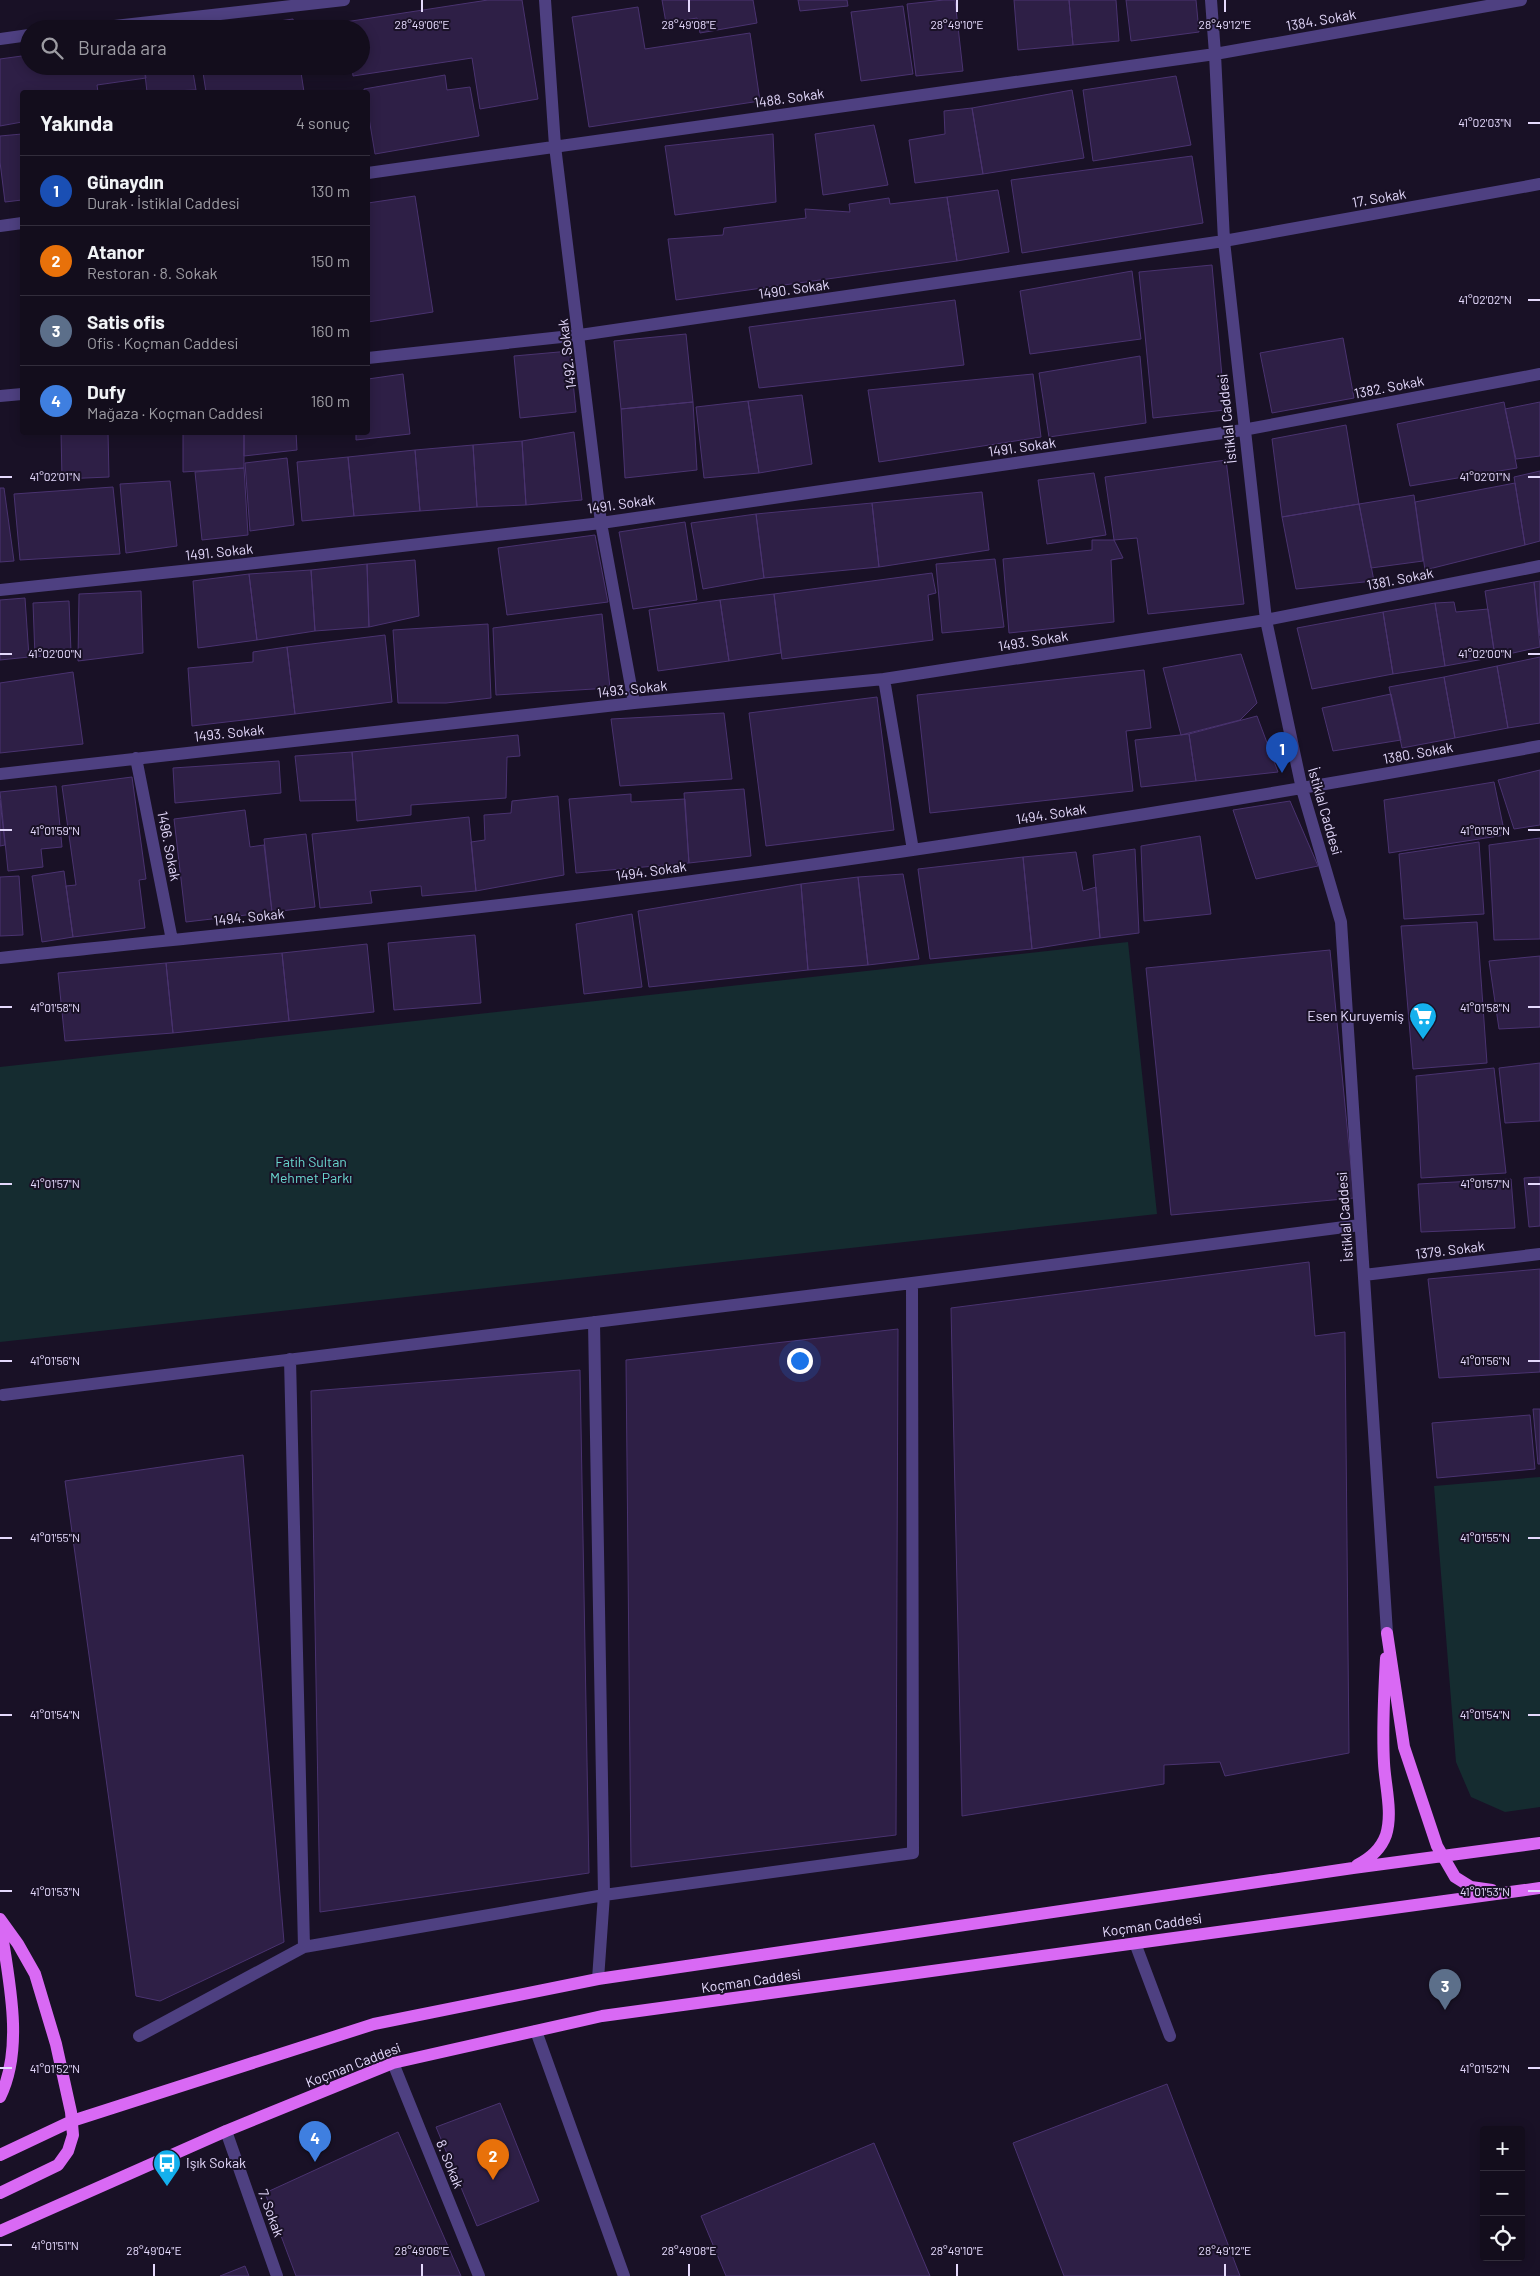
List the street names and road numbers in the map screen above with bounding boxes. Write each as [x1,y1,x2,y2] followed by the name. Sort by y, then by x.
[1285,5,1357,34] street label: 1384. Sokak
[753,84,825,111] street label: 1488. Sokak
[1351,184,1407,211] street label: 17. Sokak
[757,275,830,302] street label: 1490. Sokak
[554,318,579,390] street label: 1492. Sokak
[1353,371,1425,402] street label: 1382. Sokak
[1213,374,1240,465] street label: İstiklal Caddesi
[987,433,1057,460] street label: 1491. Sokak
[586,490,656,517] street label: 1491. Sokak
[184,539,254,564] street label: 1491. Sokak
[1365,564,1435,593] street label: 1381. Sokak
[997,627,1069,654] street label: 1493. Sokak
[596,676,668,701] street label: 1493. Sokak
[193,720,265,745] street label: 1493. Sokak
[1382,738,1454,767] street label: 1380. Sokak
[1305,765,1346,856] street label: İstiklal Caddesi
[1014,800,1087,827] street label: 1494. Sokak
[154,810,185,882] street label: 1496. Sokak
[615,857,687,884] street label: 1494. Sokak
[213,904,285,929] street label: 1494. Sokak
[1333,1172,1356,1262] street label: İstiklal Caddesi
[1414,1237,1486,1262] street label: 1379. Sokak
[1101,1909,1203,1940] street label: Koçman Caddesi
[700,1965,802,1996] street label: Koçman Caddesi
[303,2039,403,2090] street label: Koçman Caddesi
[433,2137,468,2191] street label: 8. Sokak
[255,2187,288,2239] street label: 7. Sokak

